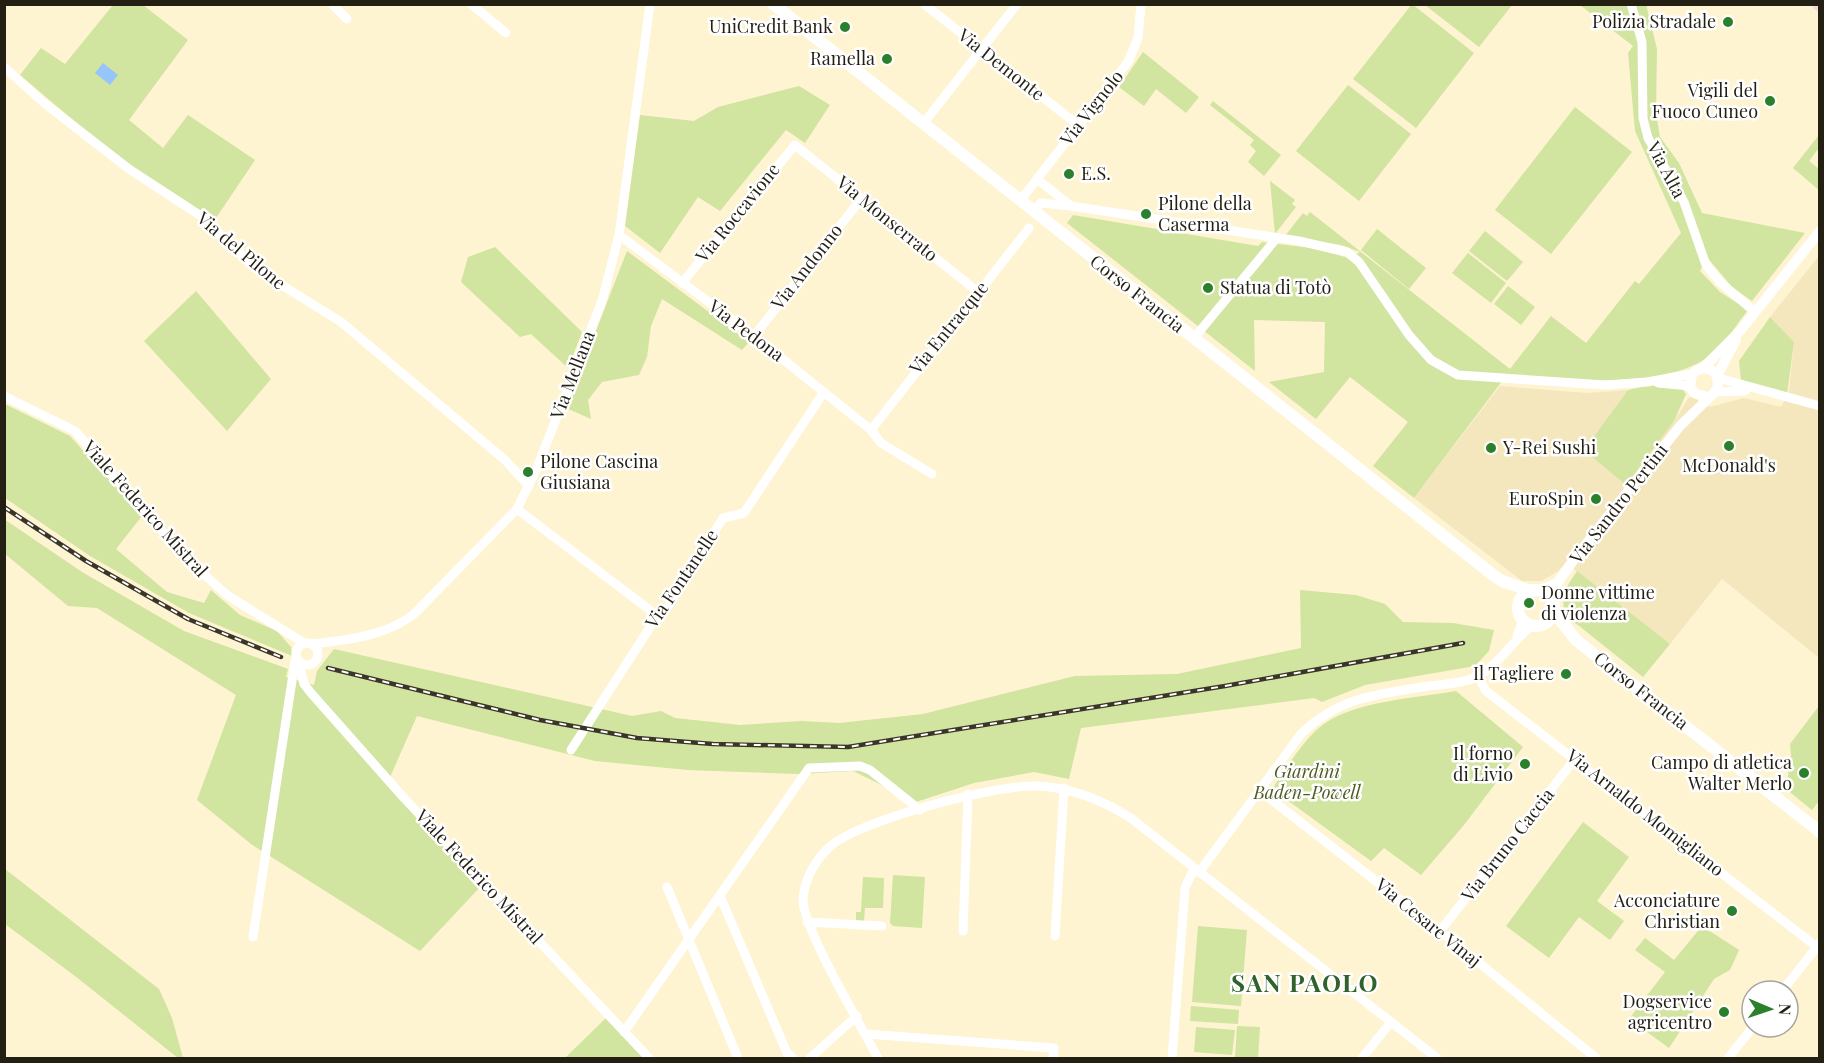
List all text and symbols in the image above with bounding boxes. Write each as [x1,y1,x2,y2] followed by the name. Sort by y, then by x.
[1592,9,1716,33] place label: Polizia Stradale
[709,14,833,38] place label: UniCredit Bank
[1721,15,1735,29] marker: Polizia Stradale
[838,20,852,34] marker: UniCredit Bank
[953,22,1050,106] street label: Via Demonte
[810,46,875,70] place label: Ramella
[880,52,894,66] marker: Ramella
[1054,65,1128,151] street label: Via Vignolo
[1652,78,1758,123] place label: Vigili del Fuoco Cuneo
[1763,94,1777,108] marker: Vigili del Fuoco Cuneo
[1642,136,1692,202] street label: Via Alta
[689,158,785,268] street label: Via Roccavione
[1081,161,1111,185] place label: E.S.
[1062,167,1076,181] marker: E.S.
[831,169,943,267] street label: Via Monserrato
[1158,191,1252,236] place label: Pilone della Caserma
[191,205,291,294] street label: Via del Pilone
[1139,207,1153,221] marker: Pilone della Caserma
[765,219,847,315] street label: Via Andonno
[1085,249,1190,338] street label: Corso Francia
[1220,275,1332,299] place label: Statua di Totò
[903,276,993,380] street label: Via Entracque
[1201,281,1215,295] marker: Statua di Totò
[703,293,789,367] street label: Via Pedona
[544,327,600,423] street label: Via Mellana
[77,434,214,582] street label: Viale Federico Mistral
[1502,435,1596,459] place label: Y-Rei Sushi
[1563,438,1673,569] street label: Via Sandro Pertini
[1722,439,1736,453] marker: McDonald's
[1484,441,1498,455] marker: Y-Rei Sushi
[540,449,658,494] place label: Pilone Cascina Giusiana
[1682,453,1776,477] place label: McDonald's
[521,465,535,479] marker: Pilone Cascina Giusiana
[1509,486,1584,510] place label: EuroSpin
[1589,492,1603,506] marker: EuroSpin
[639,524,723,633] street label: Via Fontanelle
[1541,580,1655,625] place label: Donne vittime di violenza
[1522,596,1536,610] marker: Donne vittime di violenza
[1589,646,1694,735] street label: Corso Francia
[1473,661,1554,685] place label: Il Tagliere
[1559,667,1573,681] marker: Il Tagliere
[1453,741,1513,786] place label: Il forno di Livio
[1561,743,1729,881] street label: Via Arnaldo Momigliano
[1651,750,1792,795] place label: Campo di atletica Walter Merlo
[1518,757,1532,771] marker: Il forno di Livio
[1252,759,1362,804] park label: Giardini Baden-Powell
[1797,766,1811,780] marker: Campo di atletica Walter Merlo
[1455,783,1559,907] street label: Via Bruno Caccia
[410,803,549,949] street label: Viale Federico Mistral
[1370,872,1486,972] street label: Via Cesare Vinaj
[1613,888,1720,933] place label: Acconciature Christian
[1725,904,1739,918] marker: Acconciature Christian
[1231,966,1379,998] district label: SAN PAOLO
[1740,979,1800,1039] north arrow
[1623,989,1712,1034] place label: Dogservice agricentro
[1775,1003,1796,1016] text: N
[1717,1005,1731,1019] marker: Dogservice agricentro

